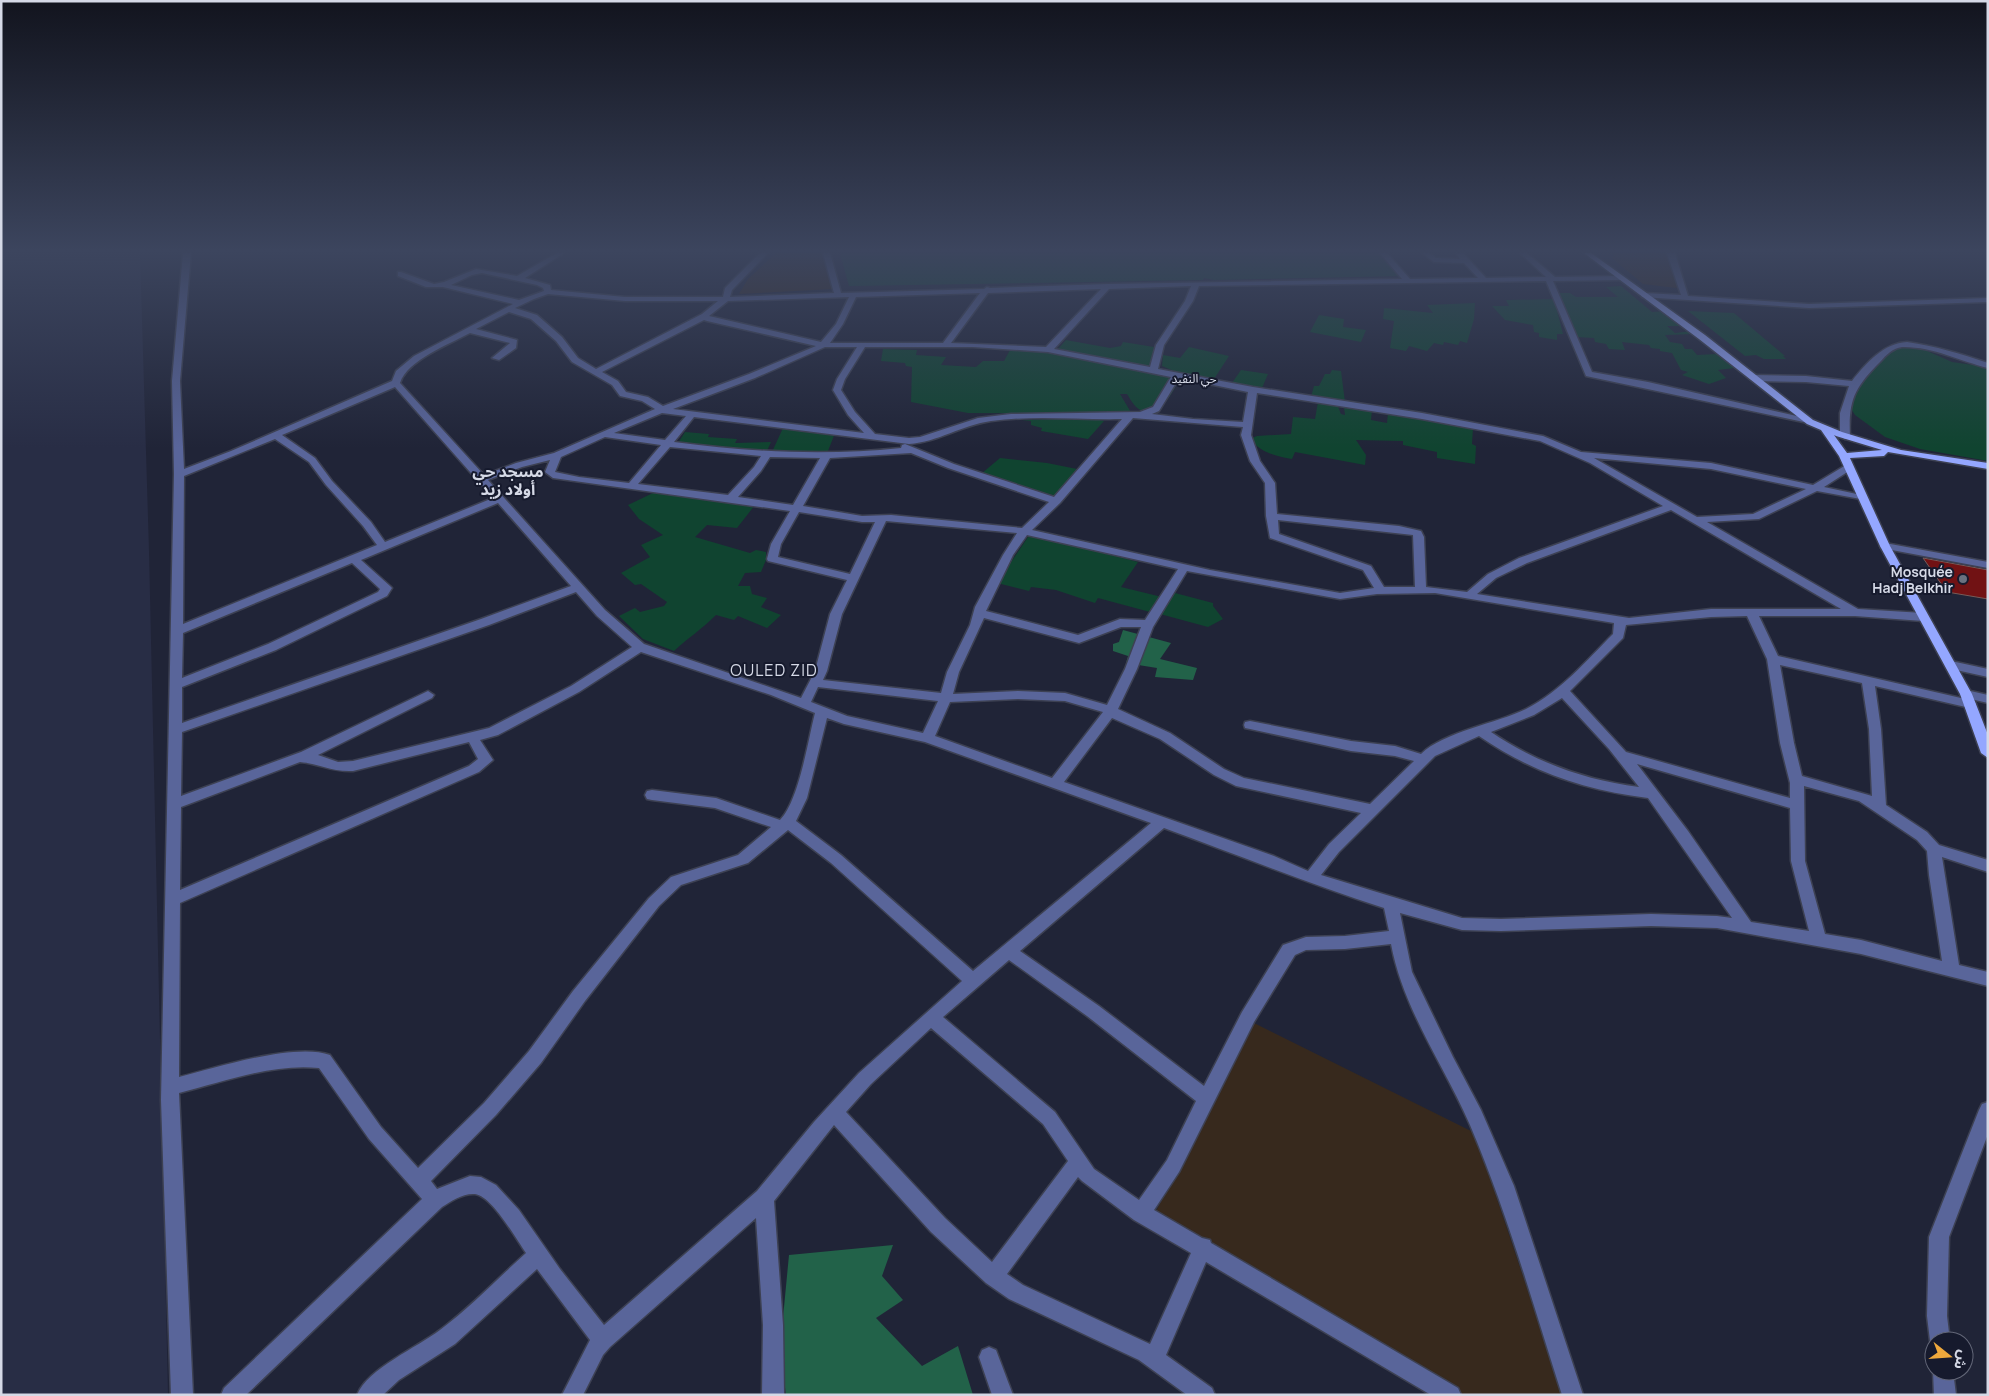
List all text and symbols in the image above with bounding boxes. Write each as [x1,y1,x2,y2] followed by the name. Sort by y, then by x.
[1171,370,1217,388] district label: حي النفيد
[472,460,544,500] district label: مسجد حي أولاد زيد
[1872,562,1953,597] place label: Mosquée Hadj Belkhir
[1957,573,1969,585] marker: Mosquée Hadj Belkhir
[730,659,818,681] district label: OULED ZID
[1924,1331,1974,1381] north arrow
[1950,1348,1974,1372] text: ش

